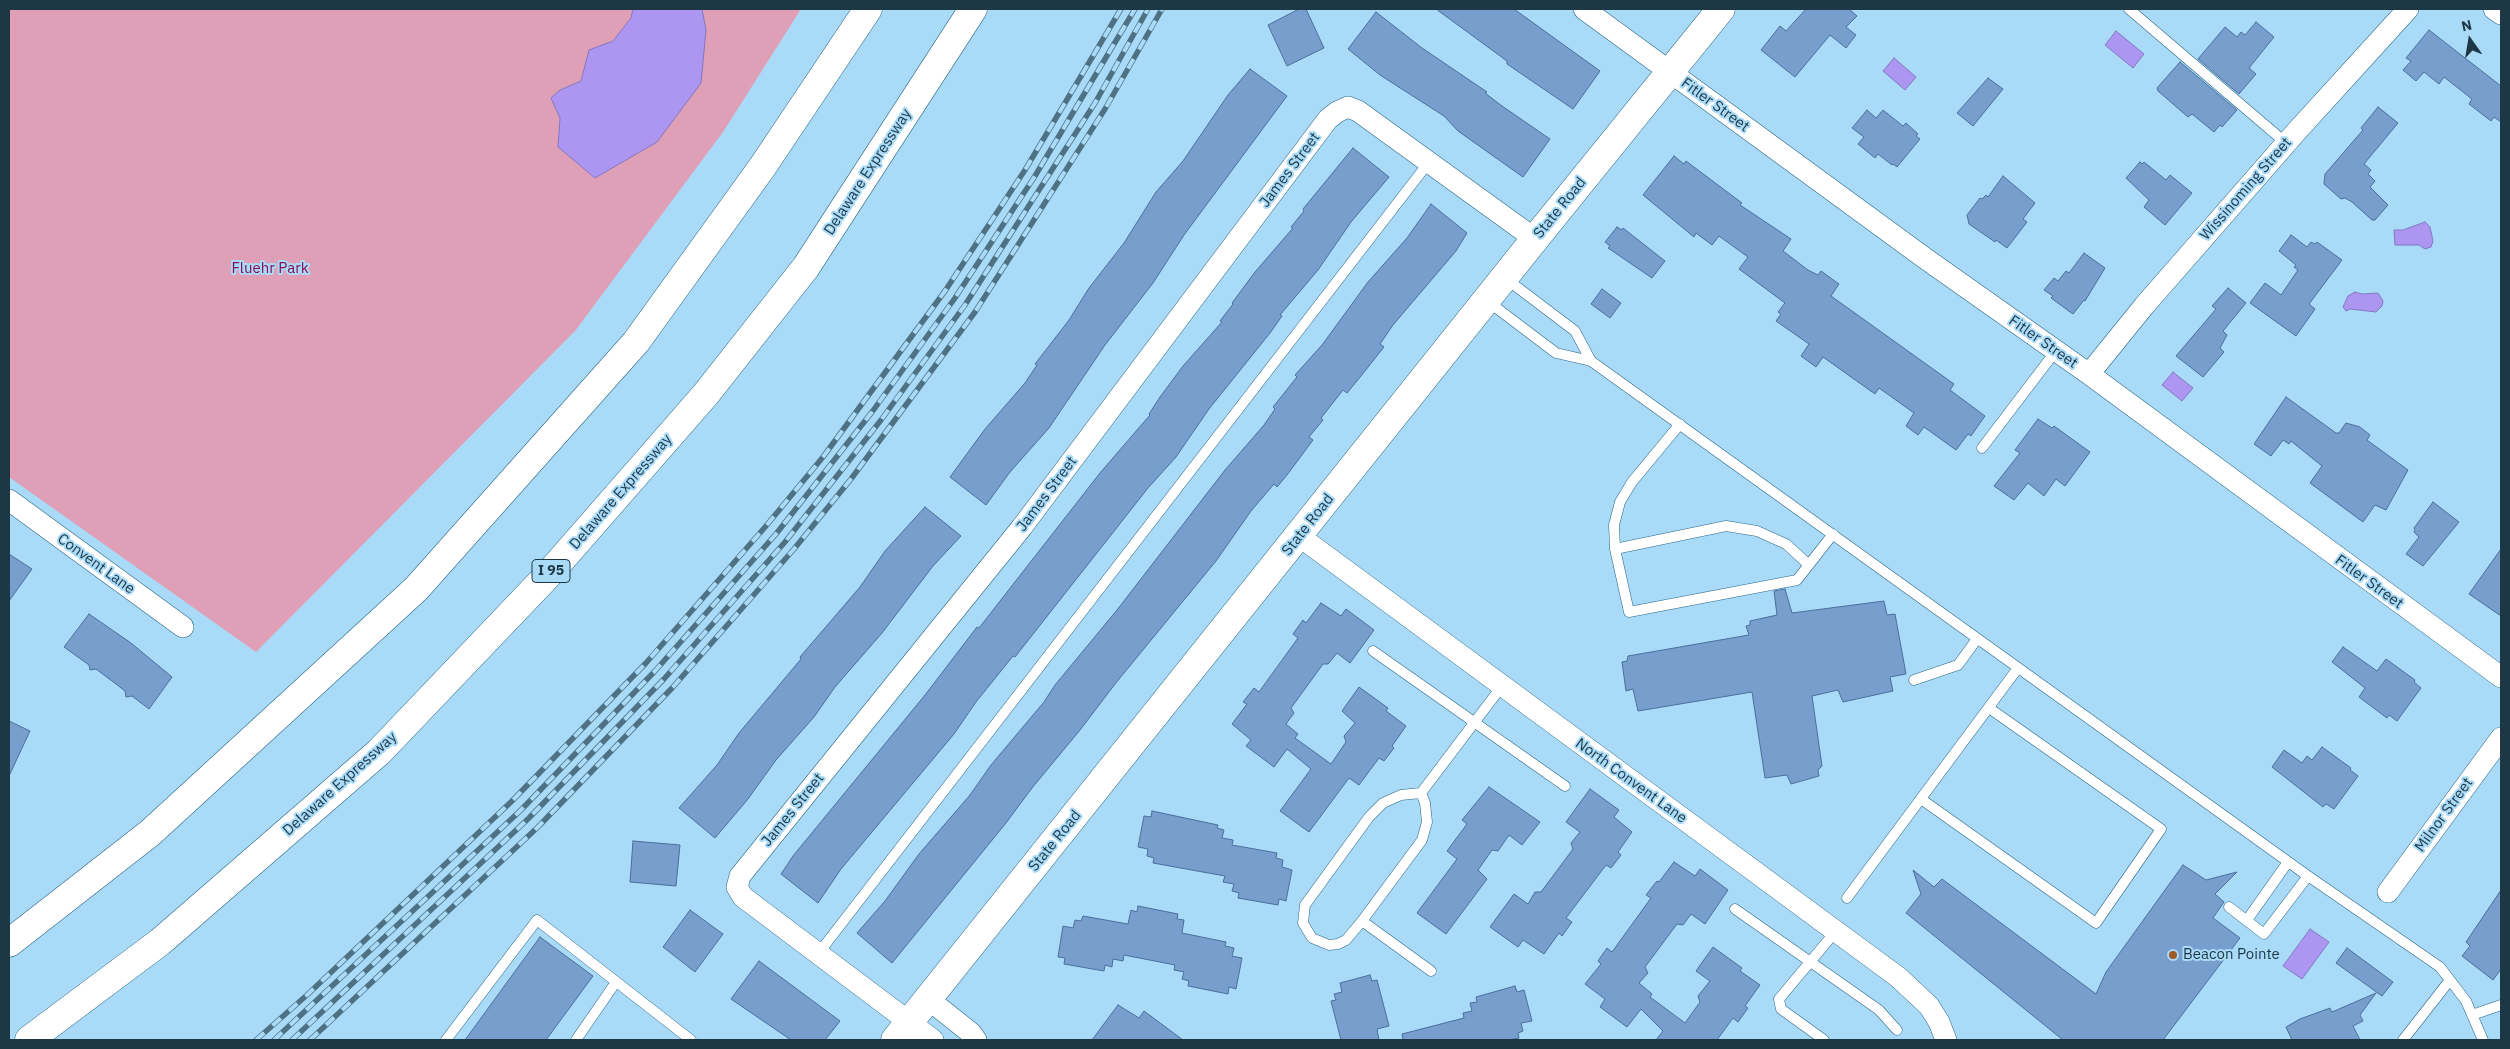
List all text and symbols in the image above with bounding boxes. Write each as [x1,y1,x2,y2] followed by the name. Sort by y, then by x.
[2445,15,2495,65] north arrow
[2460,15,2474,35] text: N
[1677,74,1753,136] street label: Fitler Street
[820,106,916,238] street label: Delaware Expressway
[1256,129,1324,211] street label: James Street
[2196,134,2296,244] street label: Wissinoming Street
[1530,174,1590,242] street label: State Road
[231,260,309,278] park label: Fluehr Park
[2005,312,2081,372] street label: Fitler Street
[566,431,676,553] street label: Delaware Expressway
[1013,453,1081,535] street label: James Street
[1278,491,1338,559] street label: State Road
[54,530,138,598] street label: Convent Lane
[2331,551,2407,613] street label: Fitler Street
[532,560,570,582] road number: I 95
[279,728,401,840] street label: Delaware Expressway
[1572,735,1690,827] street label: North Convent Lane
[758,770,828,850] street label: James Street
[2411,774,2477,856] street label: Milnor Street
[1025,807,1085,875] street label: State Road
[2183,946,2280,964] place label: Beacon Pointe
[2167,949,2179,961] marker: Beacon Pointe

